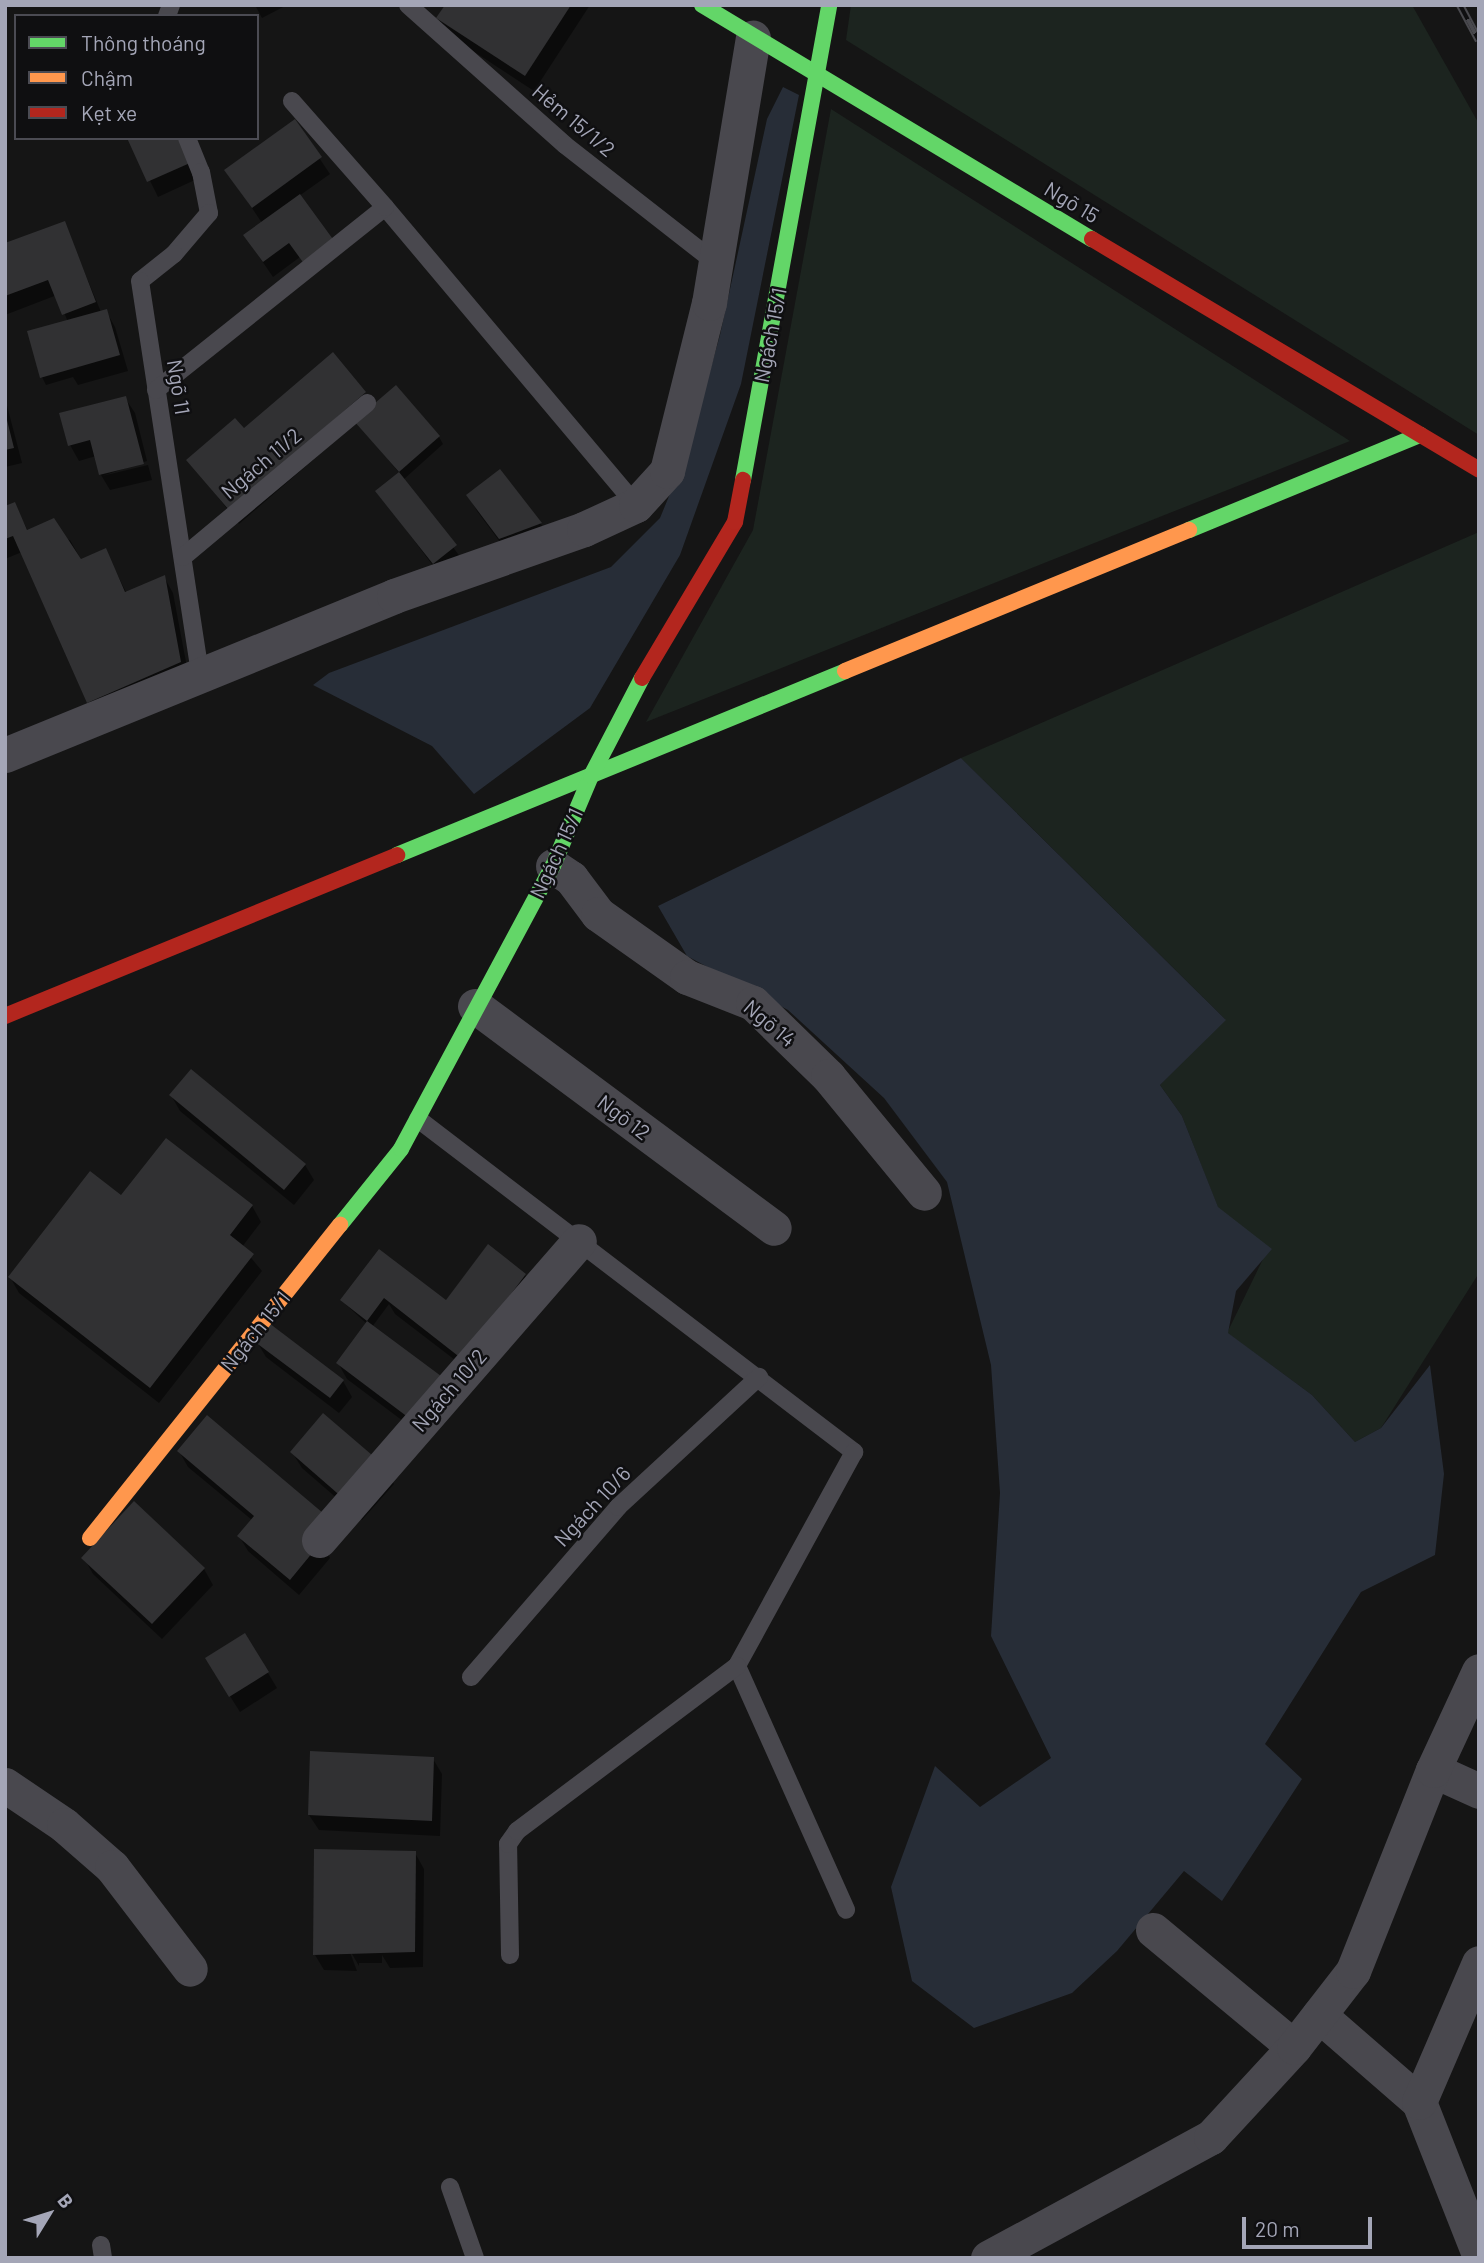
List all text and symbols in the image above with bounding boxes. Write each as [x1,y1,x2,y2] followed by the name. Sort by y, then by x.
[14,14,259,140] legend
[81,30,206,55] text: Thông thoáng
[81,65,133,90] text: Chậm
[528,78,620,162] street label: Hẻm 15/1/2
[81,100,137,125] text: Kẹt xe
[1040,176,1104,228] street label: Ngõ 15
[748,285,792,385] street label: Ngách 15/1
[162,358,196,416] street label: Ngõ 11
[216,422,306,504] street label: Ngách 11/2
[524,804,588,902] street label: Ngách 15/1
[739,994,801,1052] street label: Ngõ 14
[593,1089,655,1145] street label: Ngõ 12
[215,1286,295,1376] street label: Ngách 15/1
[406,1344,492,1436] street label: Ngách 10/2
[548,1461,636,1551] street label: Ngách 10/6
[14,2179,84,2249] north arrow
[53,2189,79,2212] text: B
[1246,2204,1376,2248] scale bar
[1255,2216,1300,2241] text: 20 m

